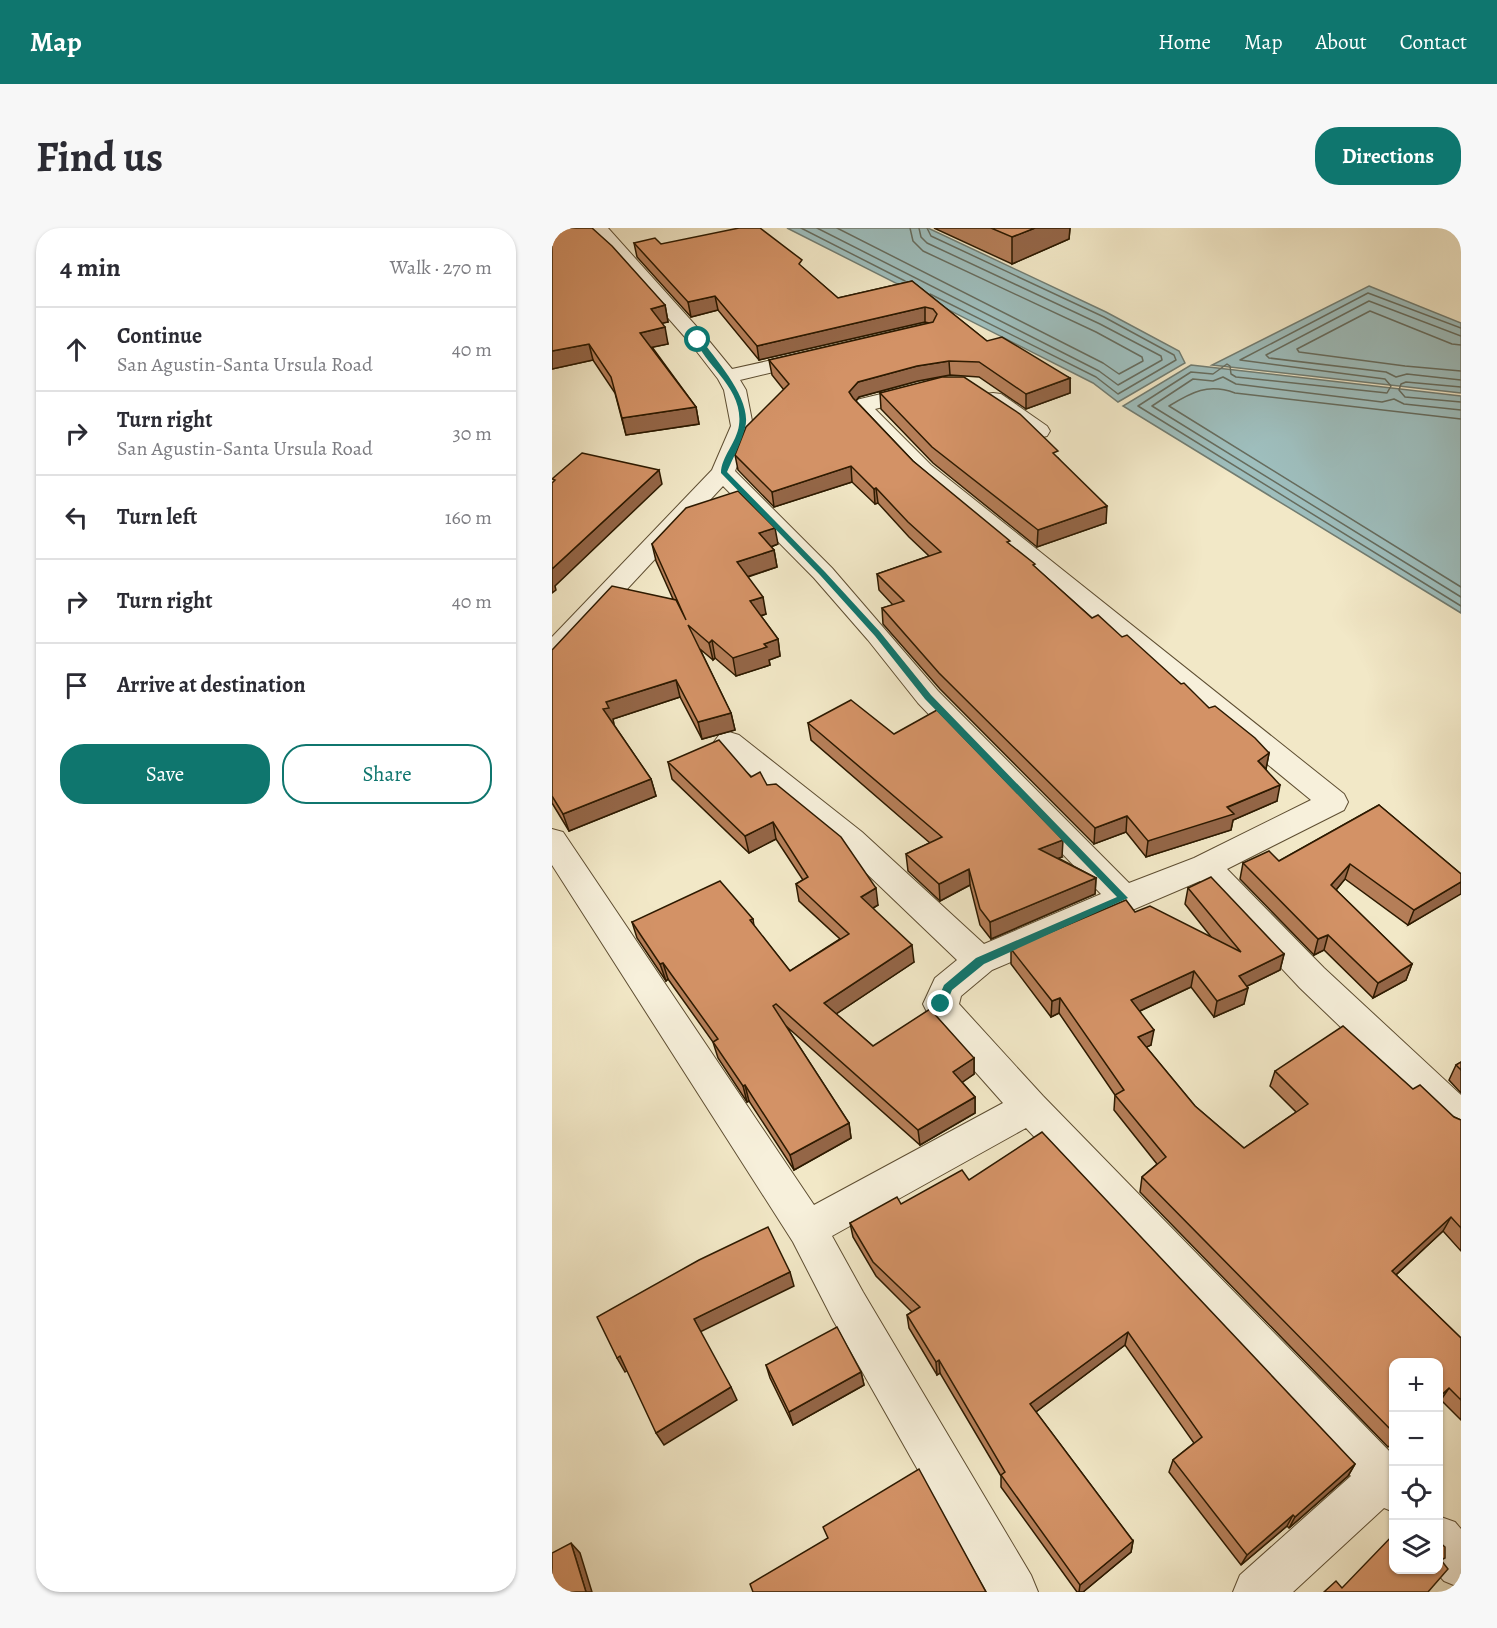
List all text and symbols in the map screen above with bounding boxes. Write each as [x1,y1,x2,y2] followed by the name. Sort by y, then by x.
[30,23,82,61] text: Map
[1158,28,1211,56] text: Home
[1244,28,1282,56] text: Map
[1315,28,1367,56] text: About
[1400,28,1467,56] text: Contact
[1315,127,1461,185] button: Directions
[36,128,163,185] text: Find us
[60,250,121,285] text: 4 min
[390,254,492,281] text: Walk · 270 m
[117,321,202,351] text: Continue
[684,326,710,352] route start
[60,333,93,366] icon: ahead
[452,336,492,363] text: 40 m
[117,351,373,378] text: San Agustin-Santa Ursula Road
[117,405,213,435] text: Turn right
[60,417,93,450] icon: right
[452,420,492,447] text: 30 m
[117,435,373,462] text: San Agustin-Santa Ursula Road
[60,501,93,534] icon: left
[117,502,197,532] text: Turn left
[445,504,492,531] text: 160 m
[60,585,93,618] icon: right
[117,586,213,616] text: Turn right
[452,588,492,615] text: 40 m
[60,669,93,702] icon: arrive
[117,670,306,700] text: Arrive at destination
[60,744,270,804] button: Save
[282,744,492,804] button: Share
[927,990,953,1016] route end
[1389,1358,1443,1574] map controls
[1389,1358,1443,1412] button: +
[1389,1412,1443,1466] button: −
[1389,1466,1443,1520] button: locate
[1389,1520,1443,1574] button: layers

